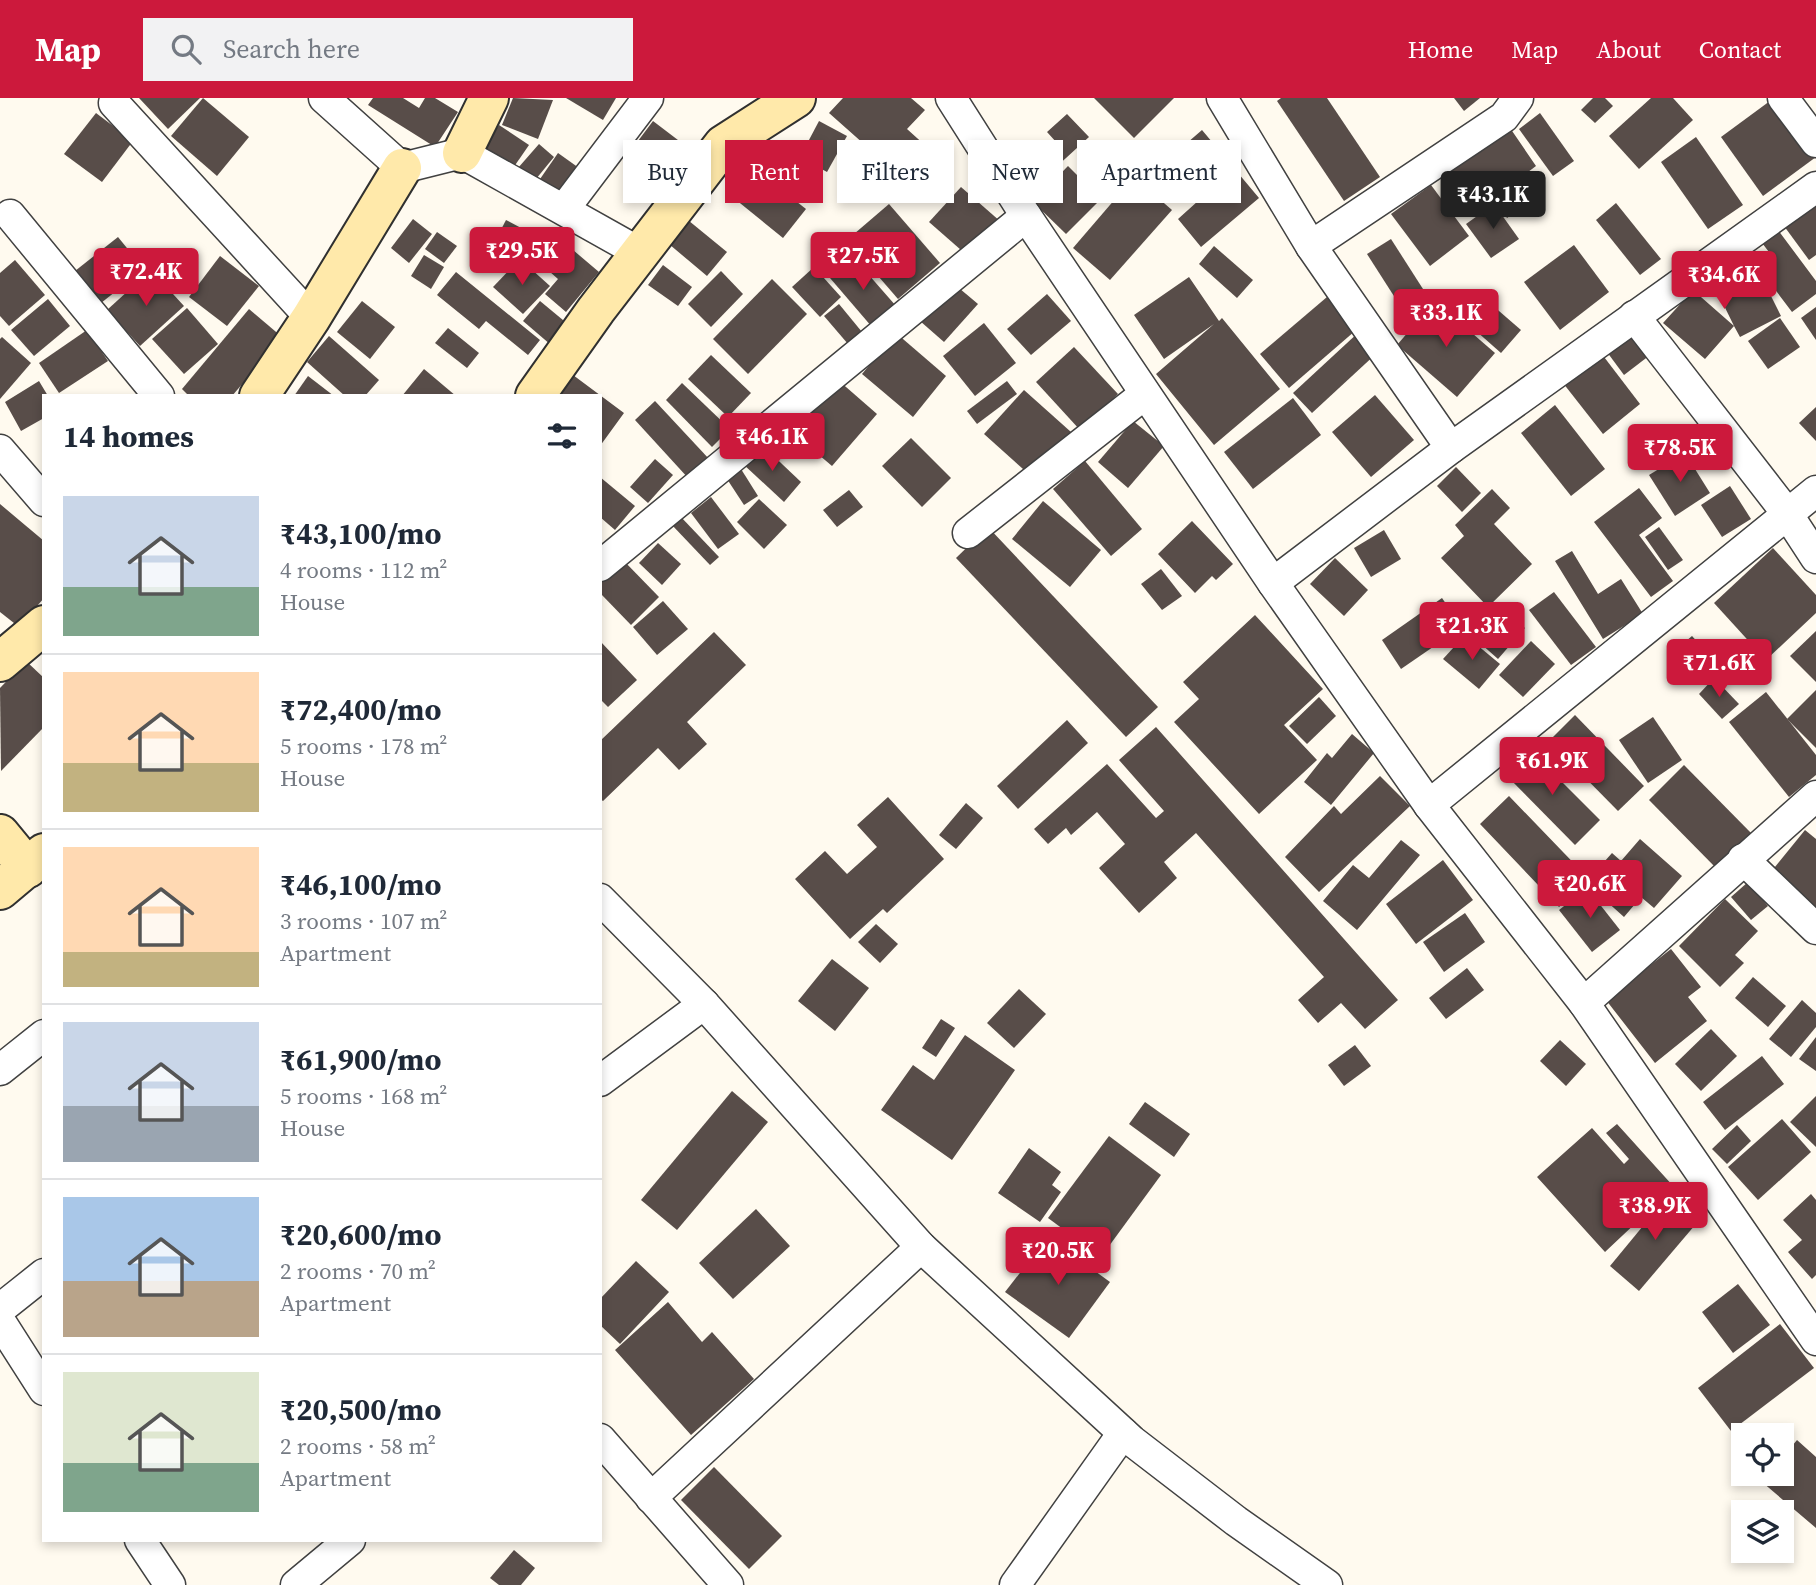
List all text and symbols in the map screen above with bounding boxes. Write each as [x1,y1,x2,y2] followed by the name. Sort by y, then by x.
[143,18,633,81] search box
[35,27,101,72] text: Map
[167,30,205,68] icon: search
[223,31,360,67] text: Search here
[1408,33,1473,66] text: Home
[1511,33,1558,66] text: Map
[1596,33,1661,66] text: About
[1699,33,1781,66] text: Contact
[623,140,711,203] chip: Buy
[725,140,823,203] chip: Rent
[837,140,954,203] chip: Filters
[968,140,1063,203] chip: New
[1077,140,1241,203] chip: Apartment
[1436,172,1550,231] pin: ₹43.1K
[1457,178,1529,210] text: ₹43.1K
[465,228,579,287] pin: ₹29.5K
[806,232,920,292] pin: ₹27.5K
[486,234,558,266] text: ₹29.5K
[827,239,899,271] text: ₹27.5K
[89,248,203,308] pin: ₹72.4K
[1667,252,1781,311] pin: ₹34.6K
[110,255,182,287] text: ₹72.4K
[1688,258,1760,290] text: ₹34.6K
[1389,289,1503,349] pin: ₹33.1K
[1410,296,1482,328] text: ₹33.1K
[715,414,829,473] pin: ₹46.1K
[63,416,194,457] text: 14 homes
[543,417,581,455] icon: filters
[736,420,808,452] text: ₹46.1K
[1623,424,1737,484] pin: ₹78.5K
[1644,431,1716,463] text: ₹78.5K
[280,513,442,554] text: ₹43,100/mo
[119,524,203,608] icon: home
[280,554,447,586] text: 4 rooms · 112 m²
[280,586,345,618] text: House
[1415,602,1529,662] pin: ₹21.3K
[1436,609,1508,641] text: ₹21.3K
[1662,640,1776,699] pin: ₹71.6K
[1683,646,1755,678] text: ₹71.6K
[280,689,442,730] text: ₹72,400/mo
[119,700,203,784] icon: home
[280,730,447,762] text: 5 rooms · 178 m²
[1495,738,1609,797] pin: ₹61.9K
[1516,744,1588,776] text: ₹61.9K
[280,762,345,794] text: House
[1533,860,1647,920] pin: ₹20.6K
[280,864,442,905] text: ₹46,100/mo
[1554,867,1626,899] text: ₹20.6K
[119,875,203,959] icon: home
[280,905,447,937] text: 3 rooms · 107 m²
[280,937,391,969] text: Apartment
[280,1039,442,1080] text: ₹61,900/mo
[119,1050,203,1134] icon: home
[280,1080,447,1112] text: 5 rooms · 168 m²
[280,1112,345,1144] text: House
[1598,1182,1712,1242] pin: ₹38.9K
[1619,1189,1691,1221] text: ₹38.9K
[280,1214,442,1255] text: ₹20,600/mo
[119,1225,203,1309] icon: home
[1001,1228,1115,1287] pin: ₹20.5K
[1022,1234,1094,1266] text: ₹20.5K
[280,1255,436,1287] text: 2 rooms · 70 m²
[280,1287,391,1319] text: Apartment
[280,1389,442,1430] text: ₹20,500/mo
[119,1400,203,1484] icon: home
[1731,1423,1794,1563] map controls
[1731,1423,1794,1486] button: locate
[280,1430,436,1462] text: 2 rooms · 58 m²
[280,1462,391,1494] text: Apartment
[1731,1500,1794,1563] button: layers

